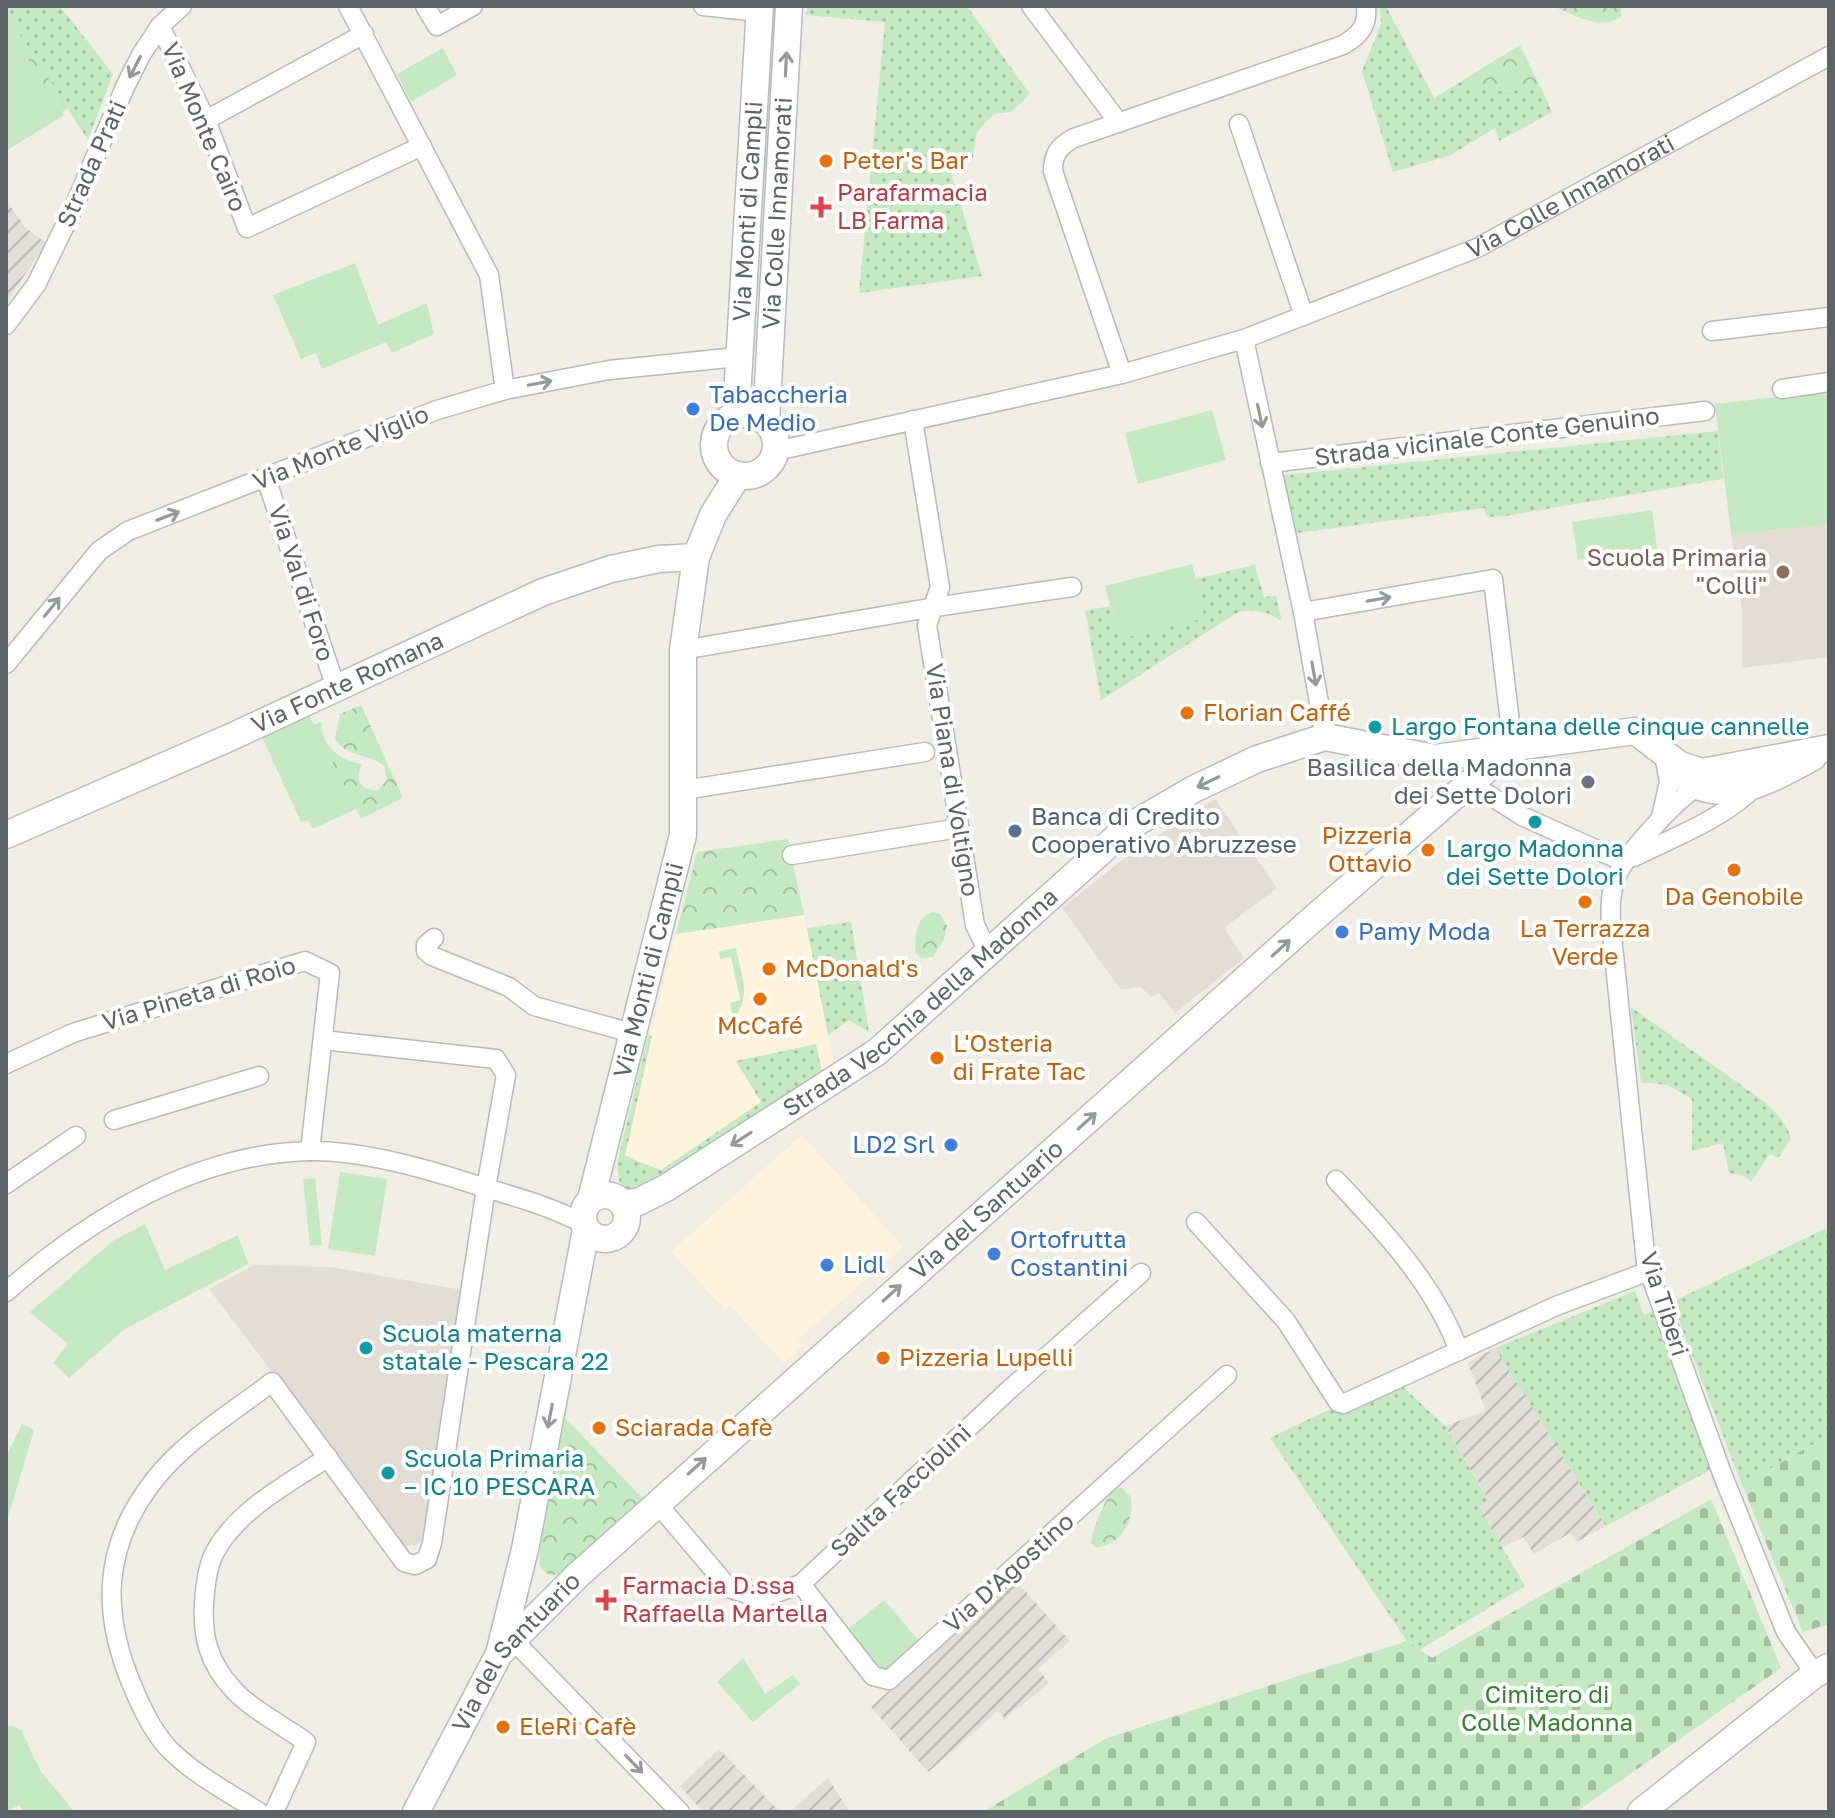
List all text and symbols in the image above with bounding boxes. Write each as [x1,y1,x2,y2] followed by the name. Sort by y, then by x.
[157,37,254,215] street label: Via Monte Cairo
[779,51,794,78] one-way arrow
[127,55,142,79] one-way arrow
[50,96,131,231] street label: Strada Prati
[755,96,797,330] street label: Via Colle Innamorati
[726,100,767,322] street label: Via Monti di Campli
[1462,127,1679,264] street label: Via Colle Innamorati
[842,145,968,174] place label: Peter's Bar
[817,152,835,170] marker: Peter's Bar
[837,177,988,234] place label: Parafarmacia LB Farma
[812,198,830,216] marker: Parafarmacia LB Farma
[527,375,552,390] one-way arrow
[709,379,848,436] place label: Tabaccheria De Medio
[248,398,433,495] street label: Via Monte Viglio
[684,400,702,418] marker: Tabaccheria De Medio
[1313,400,1661,471] street label: Strada vicinale Conte Genuino
[1253,402,1268,428] one-way arrow
[263,500,341,665] street label: Via Val di Foro
[155,508,180,522] one-way arrow
[1587,542,1767,599] place label: Scuola Primaria "Colli"
[1774,563,1792,581] marker: Scuola Primaria "Colli"
[1366,590,1392,605] one-way arrow
[43,598,61,618] one-way arrow
[246,624,448,738] street label: Via Fonte Romana
[921,661,986,898] street label: Via Piana di Voltigno
[1307,661,1322,687] one-way arrow
[1203,697,1351,726] place label: Florian Caffé
[1178,704,1196,722] marker: Florian Caffé
[1391,711,1810,740] place label: Largo Fontana delle cinque cannelle
[1366,718,1384,736] marker: Largo Fontana delle cinque cannelle
[1306,752,1572,809] place label: Basilica della Madonna dei Sette Dolori
[1579,773,1597,791] marker: Basilica della Madonna dei Sette Dolori
[1197,775,1221,790] one-way arrow
[1031,801,1297,858] place label: Banca di Credito Cooperativo Abruzzese
[1526,813,1544,831] marker: Largo Madonna dei Sette Dolori
[1322,820,1412,877] place label: Pizzeria Ottavio
[1006,822,1024,840] marker: Banca di Credito Cooperativo Abruzzese
[1446,833,1624,890] place label: Largo Madonna dei Sette Dolori
[1419,841,1437,859] marker: Pizzeria Ottavio
[606,859,689,1080] street label: Via Monti di Campli
[1725,861,1743,879] marker: Da Genobile
[777,881,1063,1122] street label: Strada Vecchia della Madonna
[1665,881,1803,910] place label: Da Genobile
[1576,893,1594,911] marker: La Terrazza Verde
[1520,913,1650,970] place label: La Terrazza Verde
[1358,916,1491,945] place label: Pamy Moda
[1333,923,1351,941] marker: Pamy Moda
[1270,940,1290,958] one-way arrow
[98,949,299,1036] street label: Via Pineta di Roio
[785,953,918,982] place label: McDonald's
[760,960,778,978] marker: McDonald's
[751,990,769,1008] marker: McCafé
[717,1010,803,1039] place label: McCafé
[953,1028,1086,1085] place label: L'Osteria di Frate Tac
[928,1049,946,1067] marker: L'Osteria di Frate Tac
[1076,1112,1096,1130] one-way arrow
[852,1129,935,1158] place label: LD2 Srl
[730,1131,753,1147] one-way arrow
[903,1133,1068,1285] street label: Via del Santuario
[942,1136,960,1154] marker: LD2 Srl
[1010,1224,1128,1281] place label: Ortofrutta Costantini
[985,1245,1003,1263] marker: Ortofrutta Costantini
[1635,1248,1696,1359] street label: Via Tiberi
[843,1249,886,1278] place label: Lidl
[818,1256,836,1274] marker: Lidl
[881,1285,901,1303] one-way arrow
[382,1318,609,1375] place label: Scuola materna statale - Pescara 22
[357,1339,375,1357] marker: Scuola materna statale - Pescara 22
[899,1342,1073,1371] place label: Pizzeria Lupelli
[874,1349,892,1367] marker: Pizzeria Lupelli
[541,1403,556,1428] one-way arrow
[615,1412,773,1441] place label: Sciarada Cafè
[824,1417,976,1563] street label: Salita Facciolini
[590,1419,608,1437] marker: Sciarada Cafè
[404,1443,595,1500] place label: Scuola Primaria – IC 10 PESCARA
[687,1457,707,1475] one-way arrow
[379,1464,397,1482] marker: Scuola Primaria – IC 10 PESCARA
[937,1506,1079,1638] street label: Via D'Agostino
[445,1565,586,1737] street label: Via del Santuario
[622,1570,828,1627] place label: Farmacia D.ssa Raffaella Martella
[597,1591,615,1609] marker: Farmacia D.ssa Raffaella Martella
[1461,1679,1633,1736] park label: Cimitero di Colle Madonna
[519,1711,636,1740] place label: EleRi Cafè
[494,1718,512,1736] marker: EleRi Cafè
[624,1754,643,1774] one-way arrow

